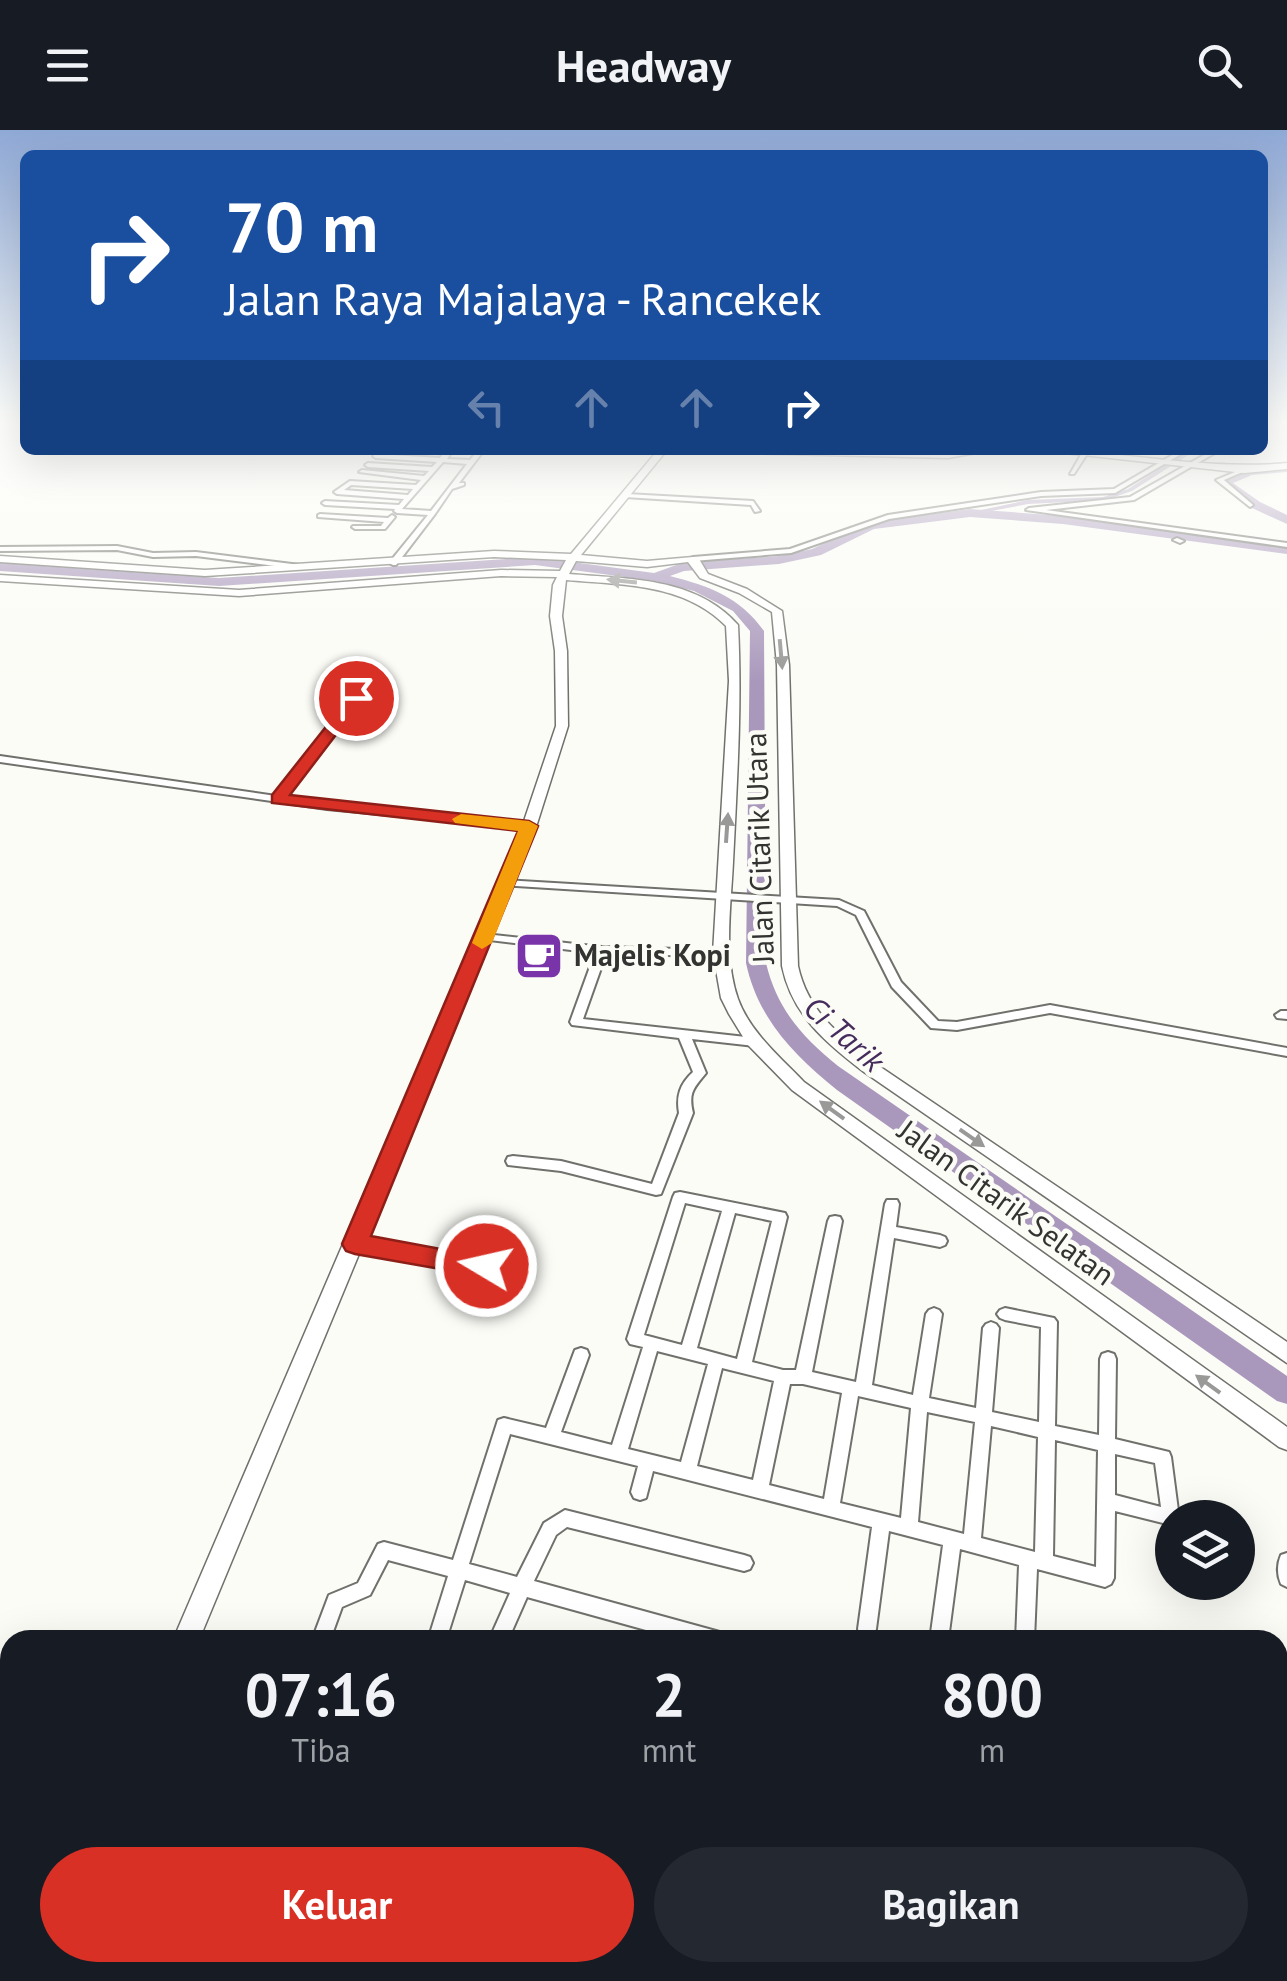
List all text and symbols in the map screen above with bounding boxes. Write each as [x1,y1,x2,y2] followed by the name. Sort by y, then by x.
[556,36,731,94] text: Headway
[40,38,95,93] icon: menu
[1192,38,1247,93] icon: search
[225,181,378,271] text: 70 m
[60,190,190,320] icon: right
[225,269,821,327] text: Jalan Raya Majalaya - Rancekek
[459,380,514,435] icon: left
[564,380,619,435] icon: ahead
[669,380,724,435] icon: ahead
[774,380,829,435] icon: right
[606,573,638,589] one-way arrow
[774,639,790,671] one-way arrow
[314,656,399,741] pin
[329,671,384,726] icon: arrive
[735,732,782,966] street label: Jalan Citarik Utara
[719,812,735,844] one-way arrow
[513,930,565,982] cafe icon: Majelis Kopi
[574,935,731,974] place label: Majelis Kopi
[795,986,895,1082] water label: Ci Tarik
[818,1101,845,1121] one-way arrow
[889,1109,1123,1293] street label: Jalan Citarik Selatan
[959,1128,986,1147] one-way arrow
[434,1214,538,1318] position arrow
[1194,1375,1221,1394] one-way arrow
[1155,1500,1255,1600] map controls
[1155,1500,1255,1600] button: layers
[245,1655,397,1733] text: 07:16
[652,1655,686,1733] text: 2
[941,1655,1043,1733] text: 800
[291,1729,351,1771] text: Tiba
[642,1729,696,1771] text: mnt
[979,1729,1005,1771] text: m
[40,1847,634,1962] button: Keluar
[654,1847,1248,1962] button: Bagikan

